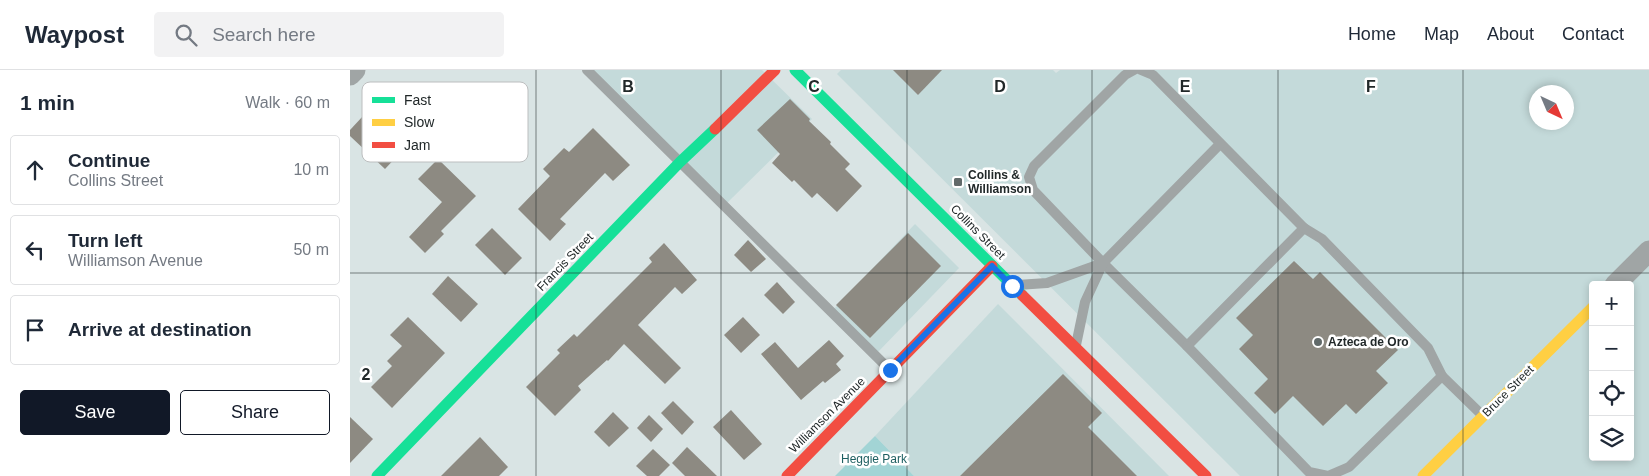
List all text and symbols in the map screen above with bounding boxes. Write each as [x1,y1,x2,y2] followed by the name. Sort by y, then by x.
[154,12,504,57] search box
[25,21,124,48] text: Waypost
[172,21,200,49] icon: search
[212,24,316,45] text: Search here
[1348,24,1396,44] text: Home
[1424,24,1459,44] text: Map
[1487,24,1534,44] text: About
[1562,24,1624,44] text: Contact
[622,78,634,95] text: B
[808,78,820,95] text: C
[994,78,1006,95] text: D
[1180,78,1191,95] text: E
[1366,78,1376,95] text: F
[362,82,528,162] legend
[1529,85,1574,130] north arrow
[20,91,75,114] text: 1 min
[404,92,431,108] text: Fast
[245,94,330,111] text: Walk · 60 m
[404,114,435,130] text: Slow
[404,137,430,153] text: Jam
[68,150,150,171] text: Continue
[21,156,49,184] icon: ahead
[293,161,329,178] text: 10 m
[968,168,1031,196] place label: Collins & Williamson
[68,172,163,189] text: Collins Street
[952,176,964,188] marker: Collins & Williamson
[948,202,1009,263] street label: Collins Street
[68,230,143,251] text: Turn left
[534,230,596,294] street label: Francis Street
[21,236,49,264] icon: left
[293,241,329,258] text: 50 m
[68,252,203,269] text: Williamson Avenue
[1001,275,1024,298] route start
[1589,281,1634,461] map controls
[1589,281,1634,326] button: +
[21,316,49,344] icon: arrive
[68,319,252,340] text: Arrive at destination
[1589,326,1634,371] button: −
[1328,335,1409,349] place label: Azteca de Oro
[1312,336,1324,348] marker: Azteca de Oro
[879,359,902,382] route end
[1479,362,1537,420] street label: Bruce Street
[362,366,371,383] text: 2
[1589,371,1634,416] button: locate
[786,374,868,456] street label: Williamson Avenue
[20,390,170,435] button: Save
[180,390,330,435] button: Share
[1589,416,1634,461] button: layers
[841,452,908,466] park label: Heggie Park

